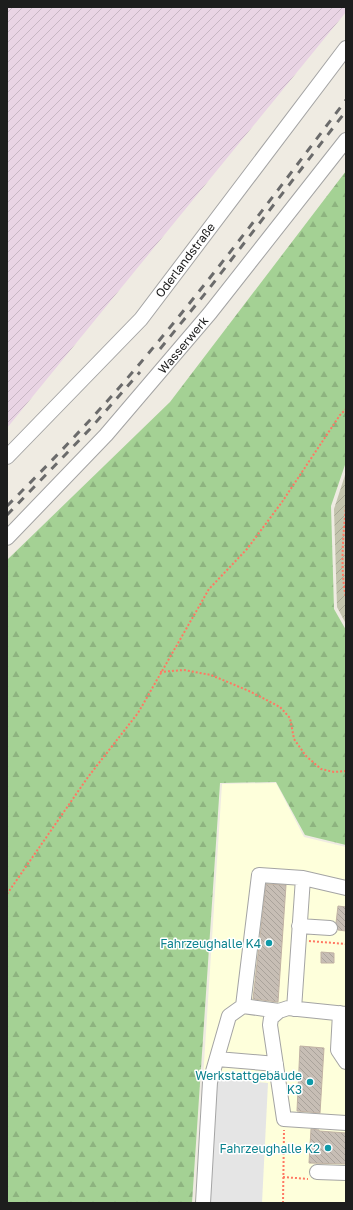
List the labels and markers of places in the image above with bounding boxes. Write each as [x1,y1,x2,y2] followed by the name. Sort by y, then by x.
[160,936,261,951] place label: Fahrzeughalle K4
[264,938,274,948] marker: Fahrzeughalle K4
[195,1068,302,1097] place label: Werkstattgebäude K3
[305,1077,315,1087] marker: Werkstattgebäude K3
[219,1141,320,1156] place label: Fahrzeughalle K2
[323,1143,333,1153] marker: Fahrzeughalle K2

